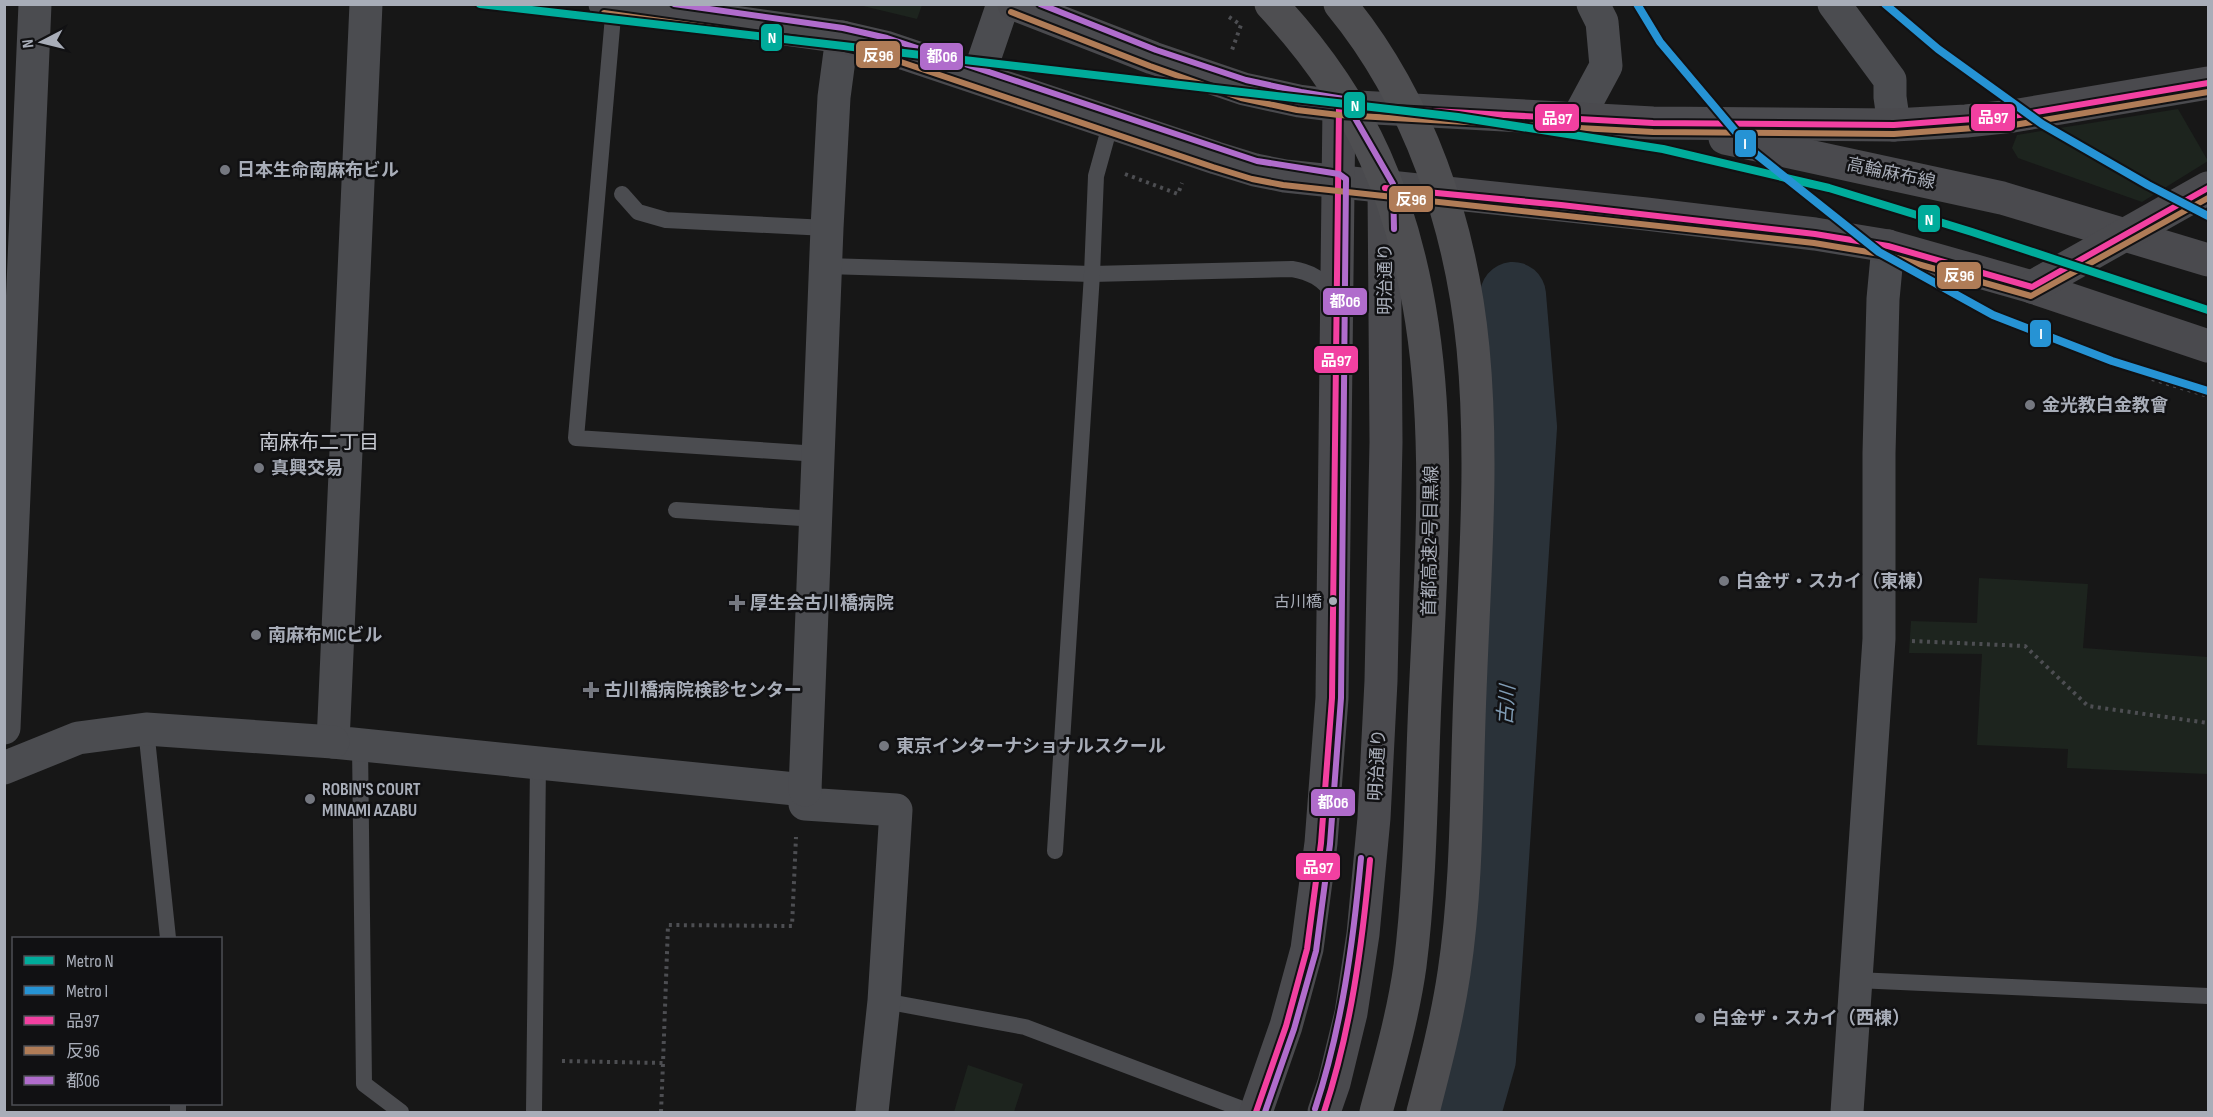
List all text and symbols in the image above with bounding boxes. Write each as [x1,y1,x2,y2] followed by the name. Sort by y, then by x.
[12,12,72,72] north arrow
[760,23,783,52] line badge: N
[768,29,776,48] text: N
[19,38,39,49] text: N
[855,40,901,69] line badge: 反96
[919,42,964,71] line badge: 都06
[862,47,894,66] text: 反96
[926,48,958,67] text: 都06
[1343,91,1366,119] line badge: N
[1351,97,1359,116] text: N
[1534,103,1580,132] line badge: 品97
[1970,103,2016,132] line badge: 品97
[1978,109,2008,128] text: 品97
[1542,110,1572,129] text: 品97
[1734,129,1757,158] line badge: I
[1743,135,1747,154] text: I
[1845,154,1937,193] street label: 高輪麻布線
[237,160,399,181] place label: 日本生命南麻布ビル
[218,163,232,177] marker: 日本生命南麻布ビル
[1388,185,1434,213] line badge: 反96
[1395,191,1427,210] text: 反96
[1917,204,1941,233] line badge: N
[1925,211,1933,230] text: N
[1375,243,1396,315] street label: 明治通り
[1936,261,1982,290] line badge: 反96
[1943,267,1975,286] text: 反96
[1322,287,1368,316] line badge: 都06
[1329,293,1361,312] text: 都06
[2029,319,2052,348] line badge: I
[2039,325,2043,344] text: I
[1313,345,1359,374] line badge: 品97
[1321,352,1351,371] text: 品97
[2042,395,2168,416] place label: 金光教白金教會
[2023,398,2037,412] marker: 金光教白金教會
[259,431,379,455] district label: 南麻布二丁目
[271,458,343,479] place label: 真興交易
[252,461,266,475] marker: 真興交易
[1419,465,1442,617] street label: 首都高速2号目黒線
[1736,571,1934,592] place label: 白金ザ・スカイ（東棟）
[1717,574,1731,588] marker: 白金ザ・スカイ（東棟）
[750,593,894,614] place label: 厚生会古川橋病院
[1274,593,1322,612] place label: 古川橋
[728,594,746,612] marker: 厚生会古川橋病院
[1327,595,1339,607] marker: 古川橋
[268,625,383,646] place label: 南麻布MICビル
[249,628,263,642] marker: 南麻布MICビル
[604,680,802,701] place label: 古川橋病院検診センター
[582,681,600,699] marker: 古川橋病院検診センター
[1494,682,1521,726] water label: 古川
[1365,729,1390,802] street label: 明治通り
[896,736,1166,757] place label: 東京インターナショナルスクール
[877,739,891,753] marker: 東京インターナショナルスクール
[322,779,421,821] place label: ROBIN'S COURT MINAMI AZABU
[1310,788,1356,817] line badge: 都06
[303,792,317,806] marker: ROBIN'S COURT MINAMI AZABU
[1317,794,1349,813] text: 都06
[1295,852,1341,881] line badge: 品97
[1303,859,1333,878] text: 品97
[12,937,222,1105] legend
[66,951,114,972] text: Metro N
[66,981,108,1002] text: Metro I
[1712,1008,1910,1029] place label: 白金ザ・スカイ（西棟）
[66,1011,100,1032] text: 品97
[1693,1011,1707,1025] marker: 白金ザ・スカイ（西棟）
[66,1041,100,1062] text: 反96
[66,1071,100,1092] text: 都06

